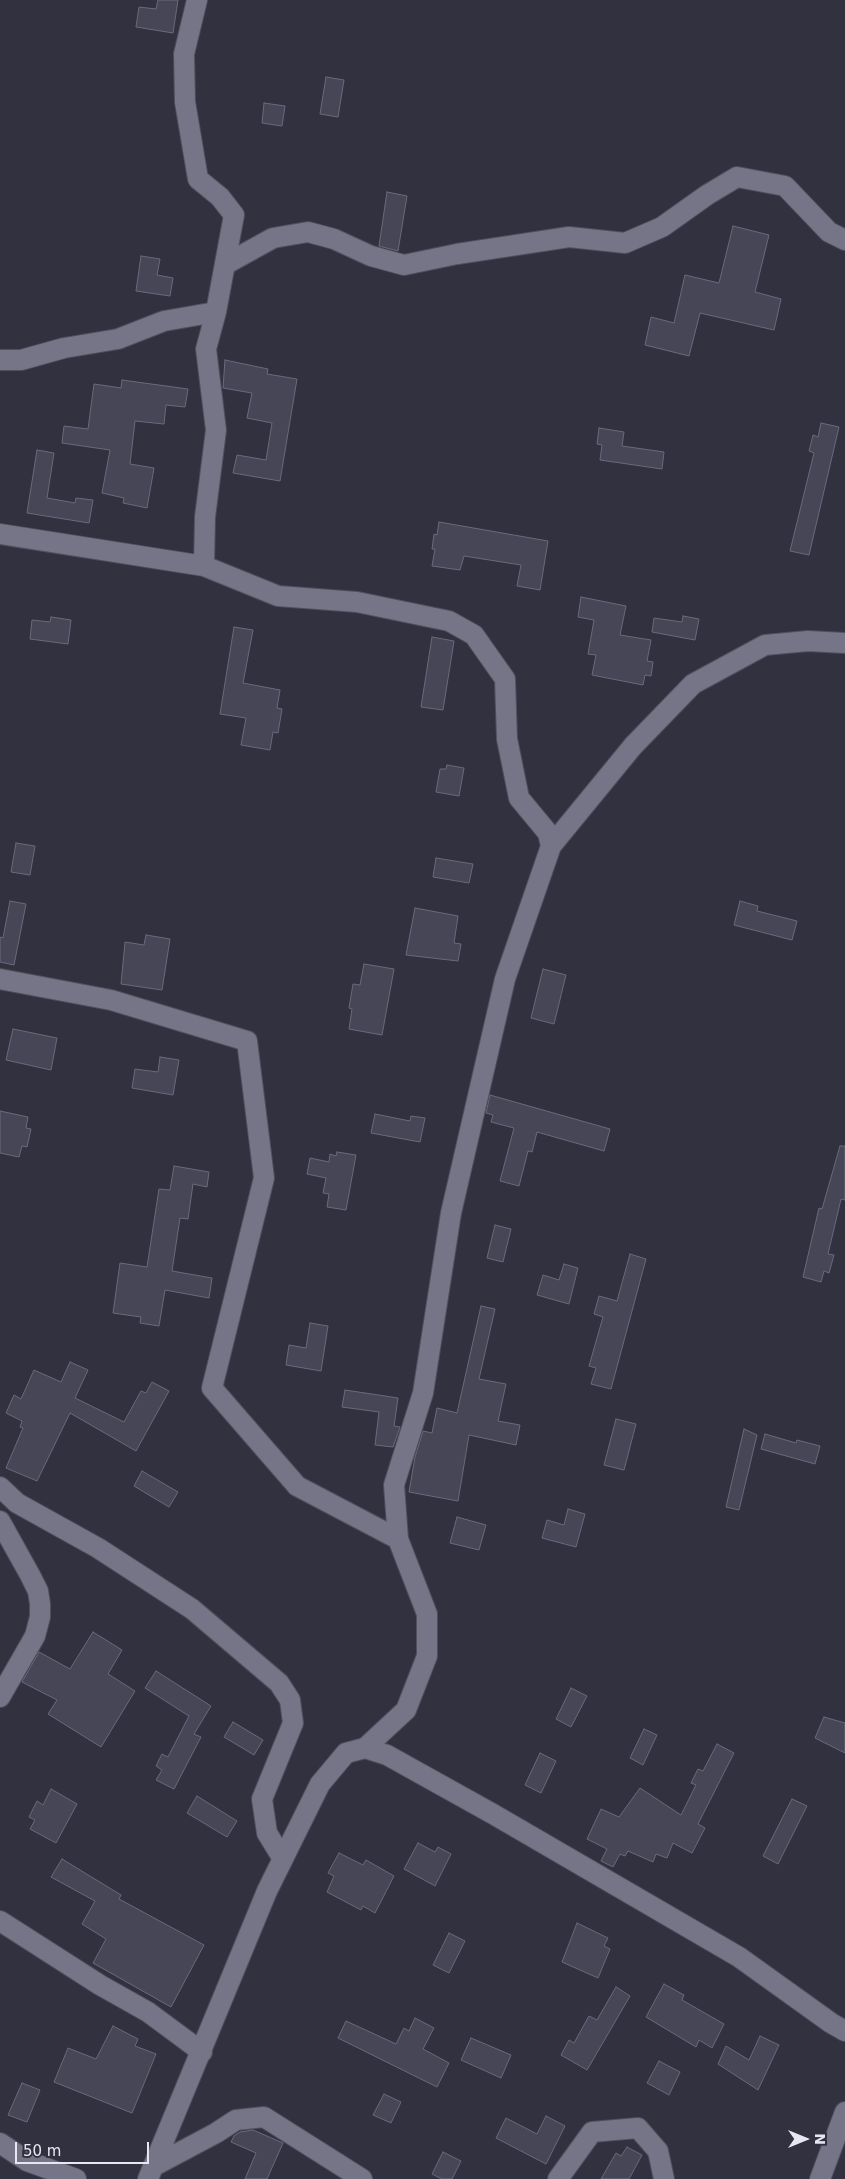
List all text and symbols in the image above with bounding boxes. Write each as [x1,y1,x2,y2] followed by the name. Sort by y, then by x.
[780,2114,830,2164] north arrow
[18,2132,151,2164] scale bar
[812,2133,828,2145] text: N
[23,2142,61,2160] text: 50 m

